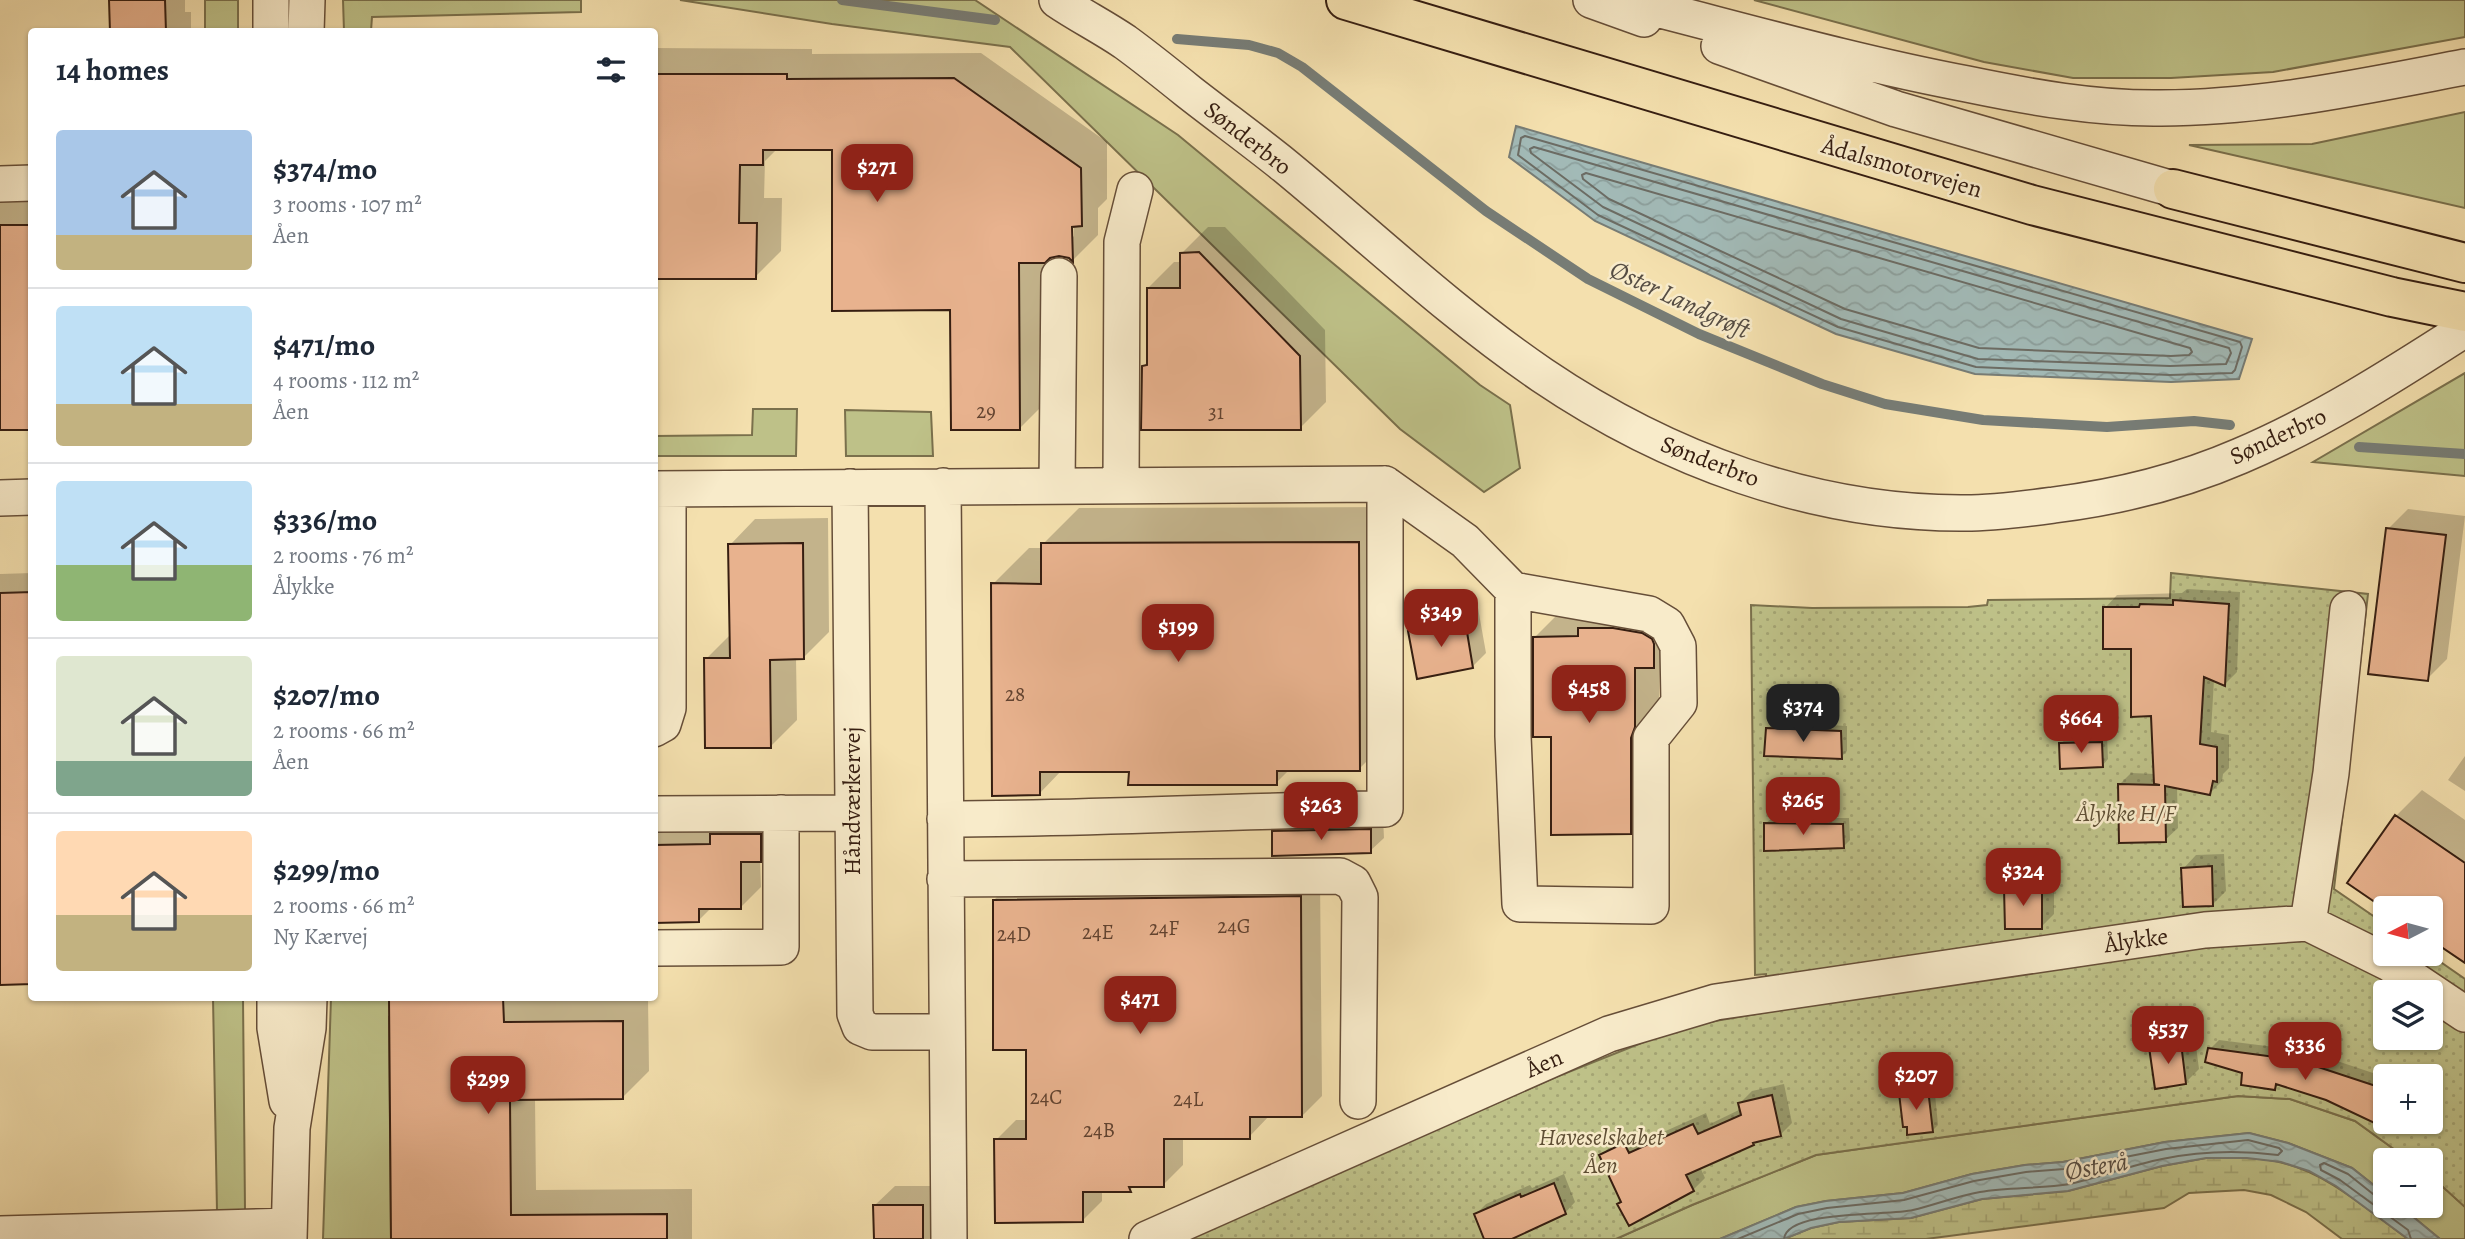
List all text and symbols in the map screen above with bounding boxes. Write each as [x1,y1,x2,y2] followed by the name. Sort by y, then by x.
[56,50,169,90] text: 14 homes
[592,51,630,89] icon: filters
[1197,94,1299,182] street label: Sønderbro
[1817,129,1986,205] street label: Ådalsmotorvejen
[836,144,918,204] pin: $271
[273,149,377,189] text: $374/mo
[857,151,897,182] text: $271
[112,158,196,242] icon: home
[273,189,422,220] text: 3 rooms · 107 m²
[273,220,309,251] text: Åen
[1604,252,1757,348] water label: Øster Landgrøft
[273,325,375,365] text: $471/mo
[112,334,196,418] icon: home
[273,365,419,396] text: 4 rooms · 112 m²
[273,396,309,427] text: Åen
[976,397,996,425] house number: 29
[1208,398,1224,426] house number: 31
[2224,400,2332,472] street label: Sønderbro
[1656,428,1764,494] street label: Sønderbro
[273,500,377,540] text: $336/mo
[112,509,196,593] icon: home
[273,540,414,571] text: 2 rooms · 76 m²
[273,571,335,602] text: Ålykke
[1400,590,1482,649] pin: $349
[1420,596,1462,627] text: $349
[1137,604,1219,664] pin: $199
[1158,611,1198,642] text: $199
[1548,666,1630,725] pin: $458
[1568,672,1610,703] text: $458
[273,675,380,715] text: $207/mo
[1005,680,1025,708] house number: 28
[112,684,196,768] icon: home
[1762,684,1844,744] pin: $374
[1782,691,1824,722] text: $374
[2040,696,2122,755] pin: $664
[2059,702,2103,733] text: $664
[273,715,415,746] text: 2 rooms · 66 m²
[836,727,868,875] street label: Håndværkervej
[273,746,309,777] text: Åen
[1762,778,1844,837] pin: $265
[1280,782,1362,842] pin: $263
[1782,784,1824,815] text: $265
[1300,789,1342,820] text: $263
[2074,797,2177,829] park label: Ålykke H/F
[1982,848,2064,908] pin: $324
[273,850,380,890] text: $299/mo
[2002,855,2044,886] text: $324
[112,859,196,943] icon: home
[273,890,415,921] text: 2 rooms · 66 m²
[2373,896,2443,966] north arrow
[2373,896,2443,1218] map controls
[1217,912,1251,940] house number: 24G
[1149,914,1179,942] house number: 24F
[1082,918,1114,946] house number: 24E
[997,920,1031,948] house number: 24D
[2101,920,2170,960] street label: Ålykke
[273,921,368,952] text: Ny Kærvej
[1099,976,1181,1036] pin: $471
[2373,980,2443,1050] button: layers
[1120,983,1160,1014] text: $471
[2127,1006,2209,1066] pin: $537
[2148,1013,2188,1044] text: $537
[2264,1023,2346,1082] pin: $336
[2284,1029,2326,1060] text: $336
[1519,1041,1568,1086] street label: Åen
[1875,1052,1957,1112] pin: $207
[447,1056,529,1116] pin: $299
[1894,1059,1938,1090] text: $207
[466,1063,510,1094] text: $299
[2373,1064,2443,1134] button: +
[1030,1083,1062,1111] house number: 24C
[1173,1085,1203,1113] house number: 24L
[1083,1116,1115,1144] house number: 24B
[1539,1121,1665,1181] park label: Haveselskabet Åen
[2062,1144,2130,1189] water label: Østerå
[2373,1148,2443,1218] button: −

